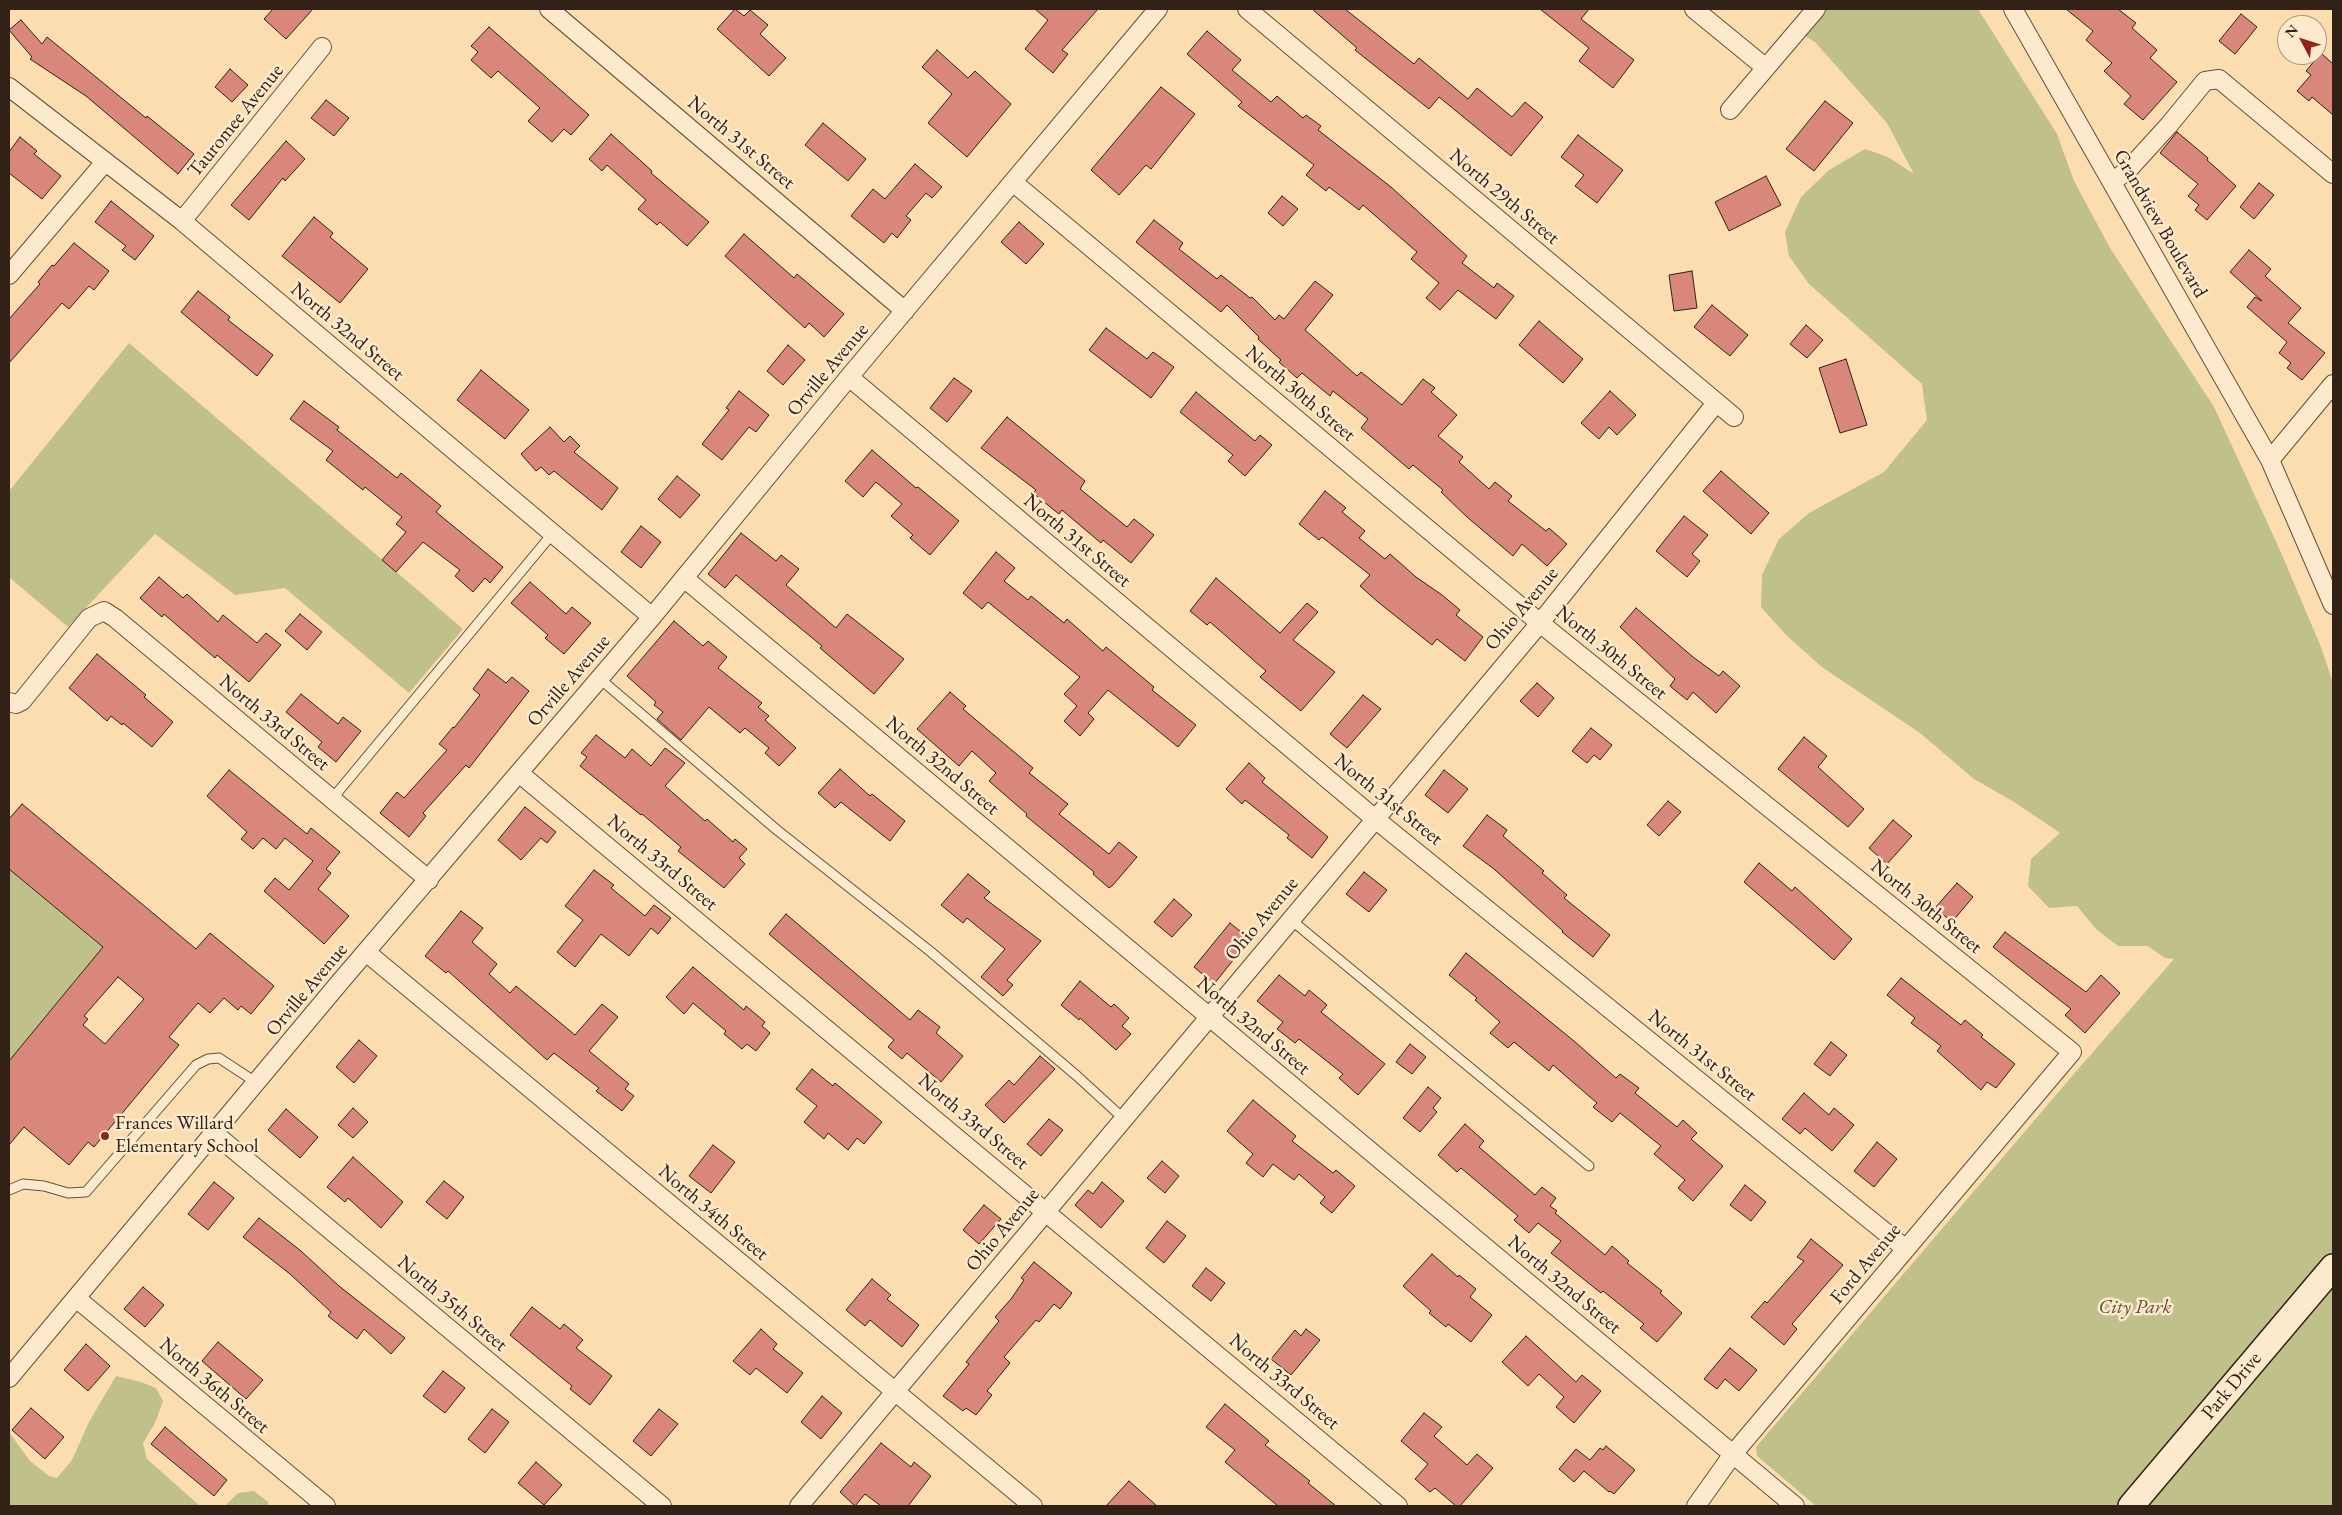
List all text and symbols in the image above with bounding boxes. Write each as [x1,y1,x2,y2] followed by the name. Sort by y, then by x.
[2277,15,2327,65] north arrow
[2281,21,2302,41] text: N
[183,60,289,182] street label: Tauromee Avenue
[682,91,800,195] street label: North 31st Street
[1444,144,1564,250] street label: North 29th Street
[2108,146,2212,302] street label: Grandview Boulevard
[285,278,409,386] street label: North 32nd Street
[782,318,874,422] street label: Orville Avenue
[1240,341,1360,447] street label: North 30th Street
[1018,489,1136,593] street label: North 31st Street
[1480,562,1564,656] street label: Ohio Avenue
[1550,601,1672,705] street label: North 30th Street
[522,630,616,732] street label: Orville Avenue
[214,670,334,776] street label: North 33rd Street
[880,712,1004,820] street label: North 32nd Street
[1329,749,1447,851] street label: North 31st Street
[602,810,722,916] street label: North 33rd Street
[1865,855,1987,959] street label: North 30th Street
[1220,872,1304,966] street label: Ohio Avenue
[261,938,353,1042] street label: Orville Avenue
[1191,972,1315,1080] street label: North 32nd Street
[1643,1005,1761,1107] street label: North 31st Street
[913,1069,1033,1175] street label: North 33rd Street
[115,1112,259,1159] place label: Frances Willard Elementary School
[99,1130,111,1142] marker: Frances Willard Elementary School
[653,1160,773,1266] street label: North 34th Street
[961,1183,1045,1277] street label: Ohio Avenue
[1825,1219,1907,1309] street label: Ford Avenue
[1502,1231,1626,1339] street label: North 32nd Street
[392,1251,512,1357] street label: North 35th Street
[2099,1296,2171,1320] park label: City Park
[1224,1329,1344,1435] street label: North 33rd Street
[154,1333,274,1439] street label: North 36th Street
[2197,1347,2267,1425] street label: Park Drive

